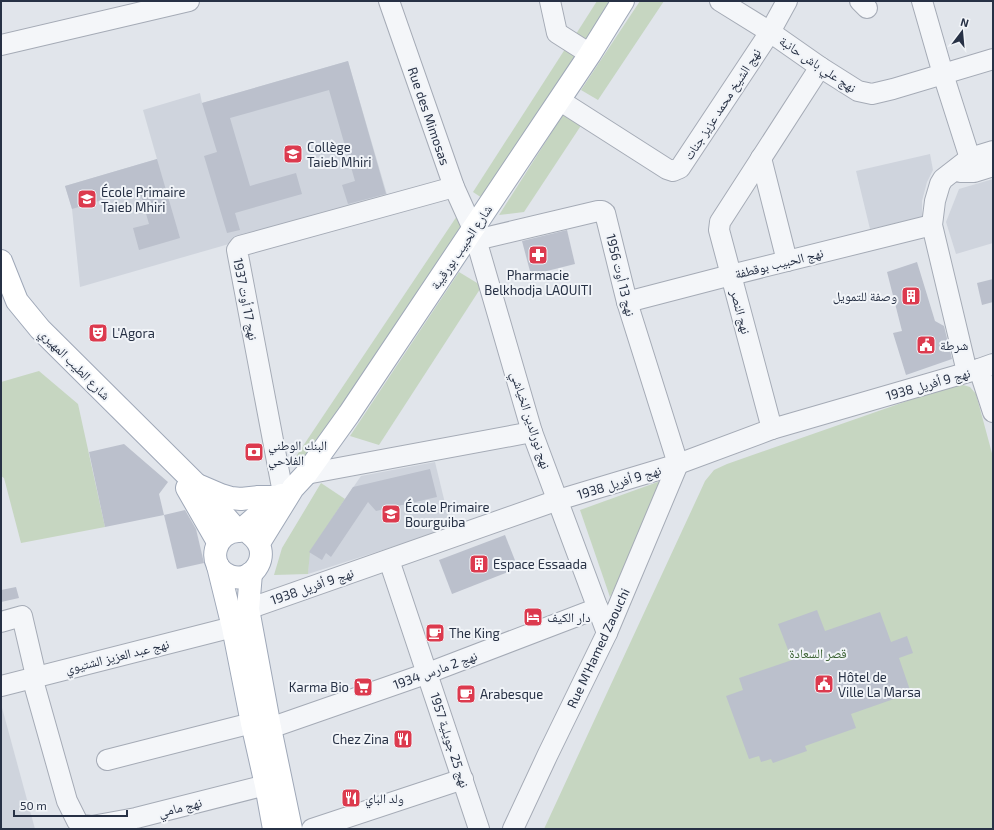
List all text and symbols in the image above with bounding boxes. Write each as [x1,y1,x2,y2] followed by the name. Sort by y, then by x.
[942,12,982,52] north arrow
[959,15,971,29] text: N
[775,32,860,98] street label: نهج علي باش حانبة
[680,45,766,164] street label: نهج الشيخ محمد عزيز جنات
[405,65,453,167] street label: Rue des Mimosas
[307,139,372,170] place label: Collège Taieb Mhiri
[282,143,304,165] school or university icon: Collège Taieb Mhiri
[101,183,186,215] place label: École Primaire Taieb Mhiri
[76,188,98,210] school or university icon: École Primaire Taieb Mhiri
[427,202,497,293] street label: شارع الحبيب بورقيبة
[601,232,639,318] street label: نهج 13 أوت 1956
[527,244,549,266] pharmacy icon: Pharmacie Belkhodja LAOUITI
[733,244,825,284] street label: نهج الحبيب بوقطفة
[228,257,262,342] street label: نهج 17 أوت 1937
[484,267,592,298] place label: Pharmacie Belkhodja LAOUITI
[900,285,922,307] building icon: وصفة للتمويل
[725,287,755,336] street label: نهج النصر
[833,288,897,305] place label: وصفة للتمويل
[87,322,109,344] theatre icon: L'Agora
[34,325,114,405] street label: شارع الطيب المهيري
[112,325,155,341] place label: L'Agora
[915,334,937,356] public building icon: شرطة
[940,337,968,354] place label: شرطة
[884,364,973,406] street label: نهج 9 أفريل 1938
[505,369,554,472] street label: نهج نورالدين الخياشي
[268,437,327,471] place label: البنك الوطني الفلاحي
[243,441,265,463] bank icon: البنك الوطني الفلاحي
[575,462,664,504] street label: نهج 9 أفريل 1938
[405,498,490,530] place label: École Primaire Bourguiba
[380,503,402,525] school or university icon: École Primaire Bourguiba
[468,553,490,575] building icon: Espace Essaada
[493,556,587,572] place label: Espace Essaada
[268,564,356,610] street label: نهج 9 أفريل 1938
[563,586,633,710] street label: Rue M'Hamed Zaouchi
[522,606,544,628] hotel icon: دار الكيف
[547,609,591,626] place label: دار الكيف
[424,622,446,644] cafe icon: The King
[449,625,500,641] place label: The King
[63,635,171,680] street label: نهج عبد العزيز الشتيوي
[789,645,847,662] park label: قصر السعادة
[391,647,480,695] street label: نهج 2 مارس 1934
[838,669,921,700] place label: Hôtel de Ville La Marsa
[813,673,835,695] public building icon: Hôtel de Ville La Marsa
[352,676,374,698] supermarket icon: Karma Bio
[289,679,349,695] place label: Karma Bio
[455,683,477,705] cafe icon: Arabesque
[480,686,543,702] place label: Arabesque
[425,690,473,790] street label: نهج 25 جويلية 1957
[392,728,414,750] restaurant icon: Chez Zina
[332,731,389,747] place label: Chez Zina
[340,787,362,809] restaurant icon: ولد الباي
[365,790,404,809] place label: ولد الباي
[14,792,127,818] scale bar
[157,794,204,823] street label: نهج مامي
[20,798,47,812] text: 50 m

